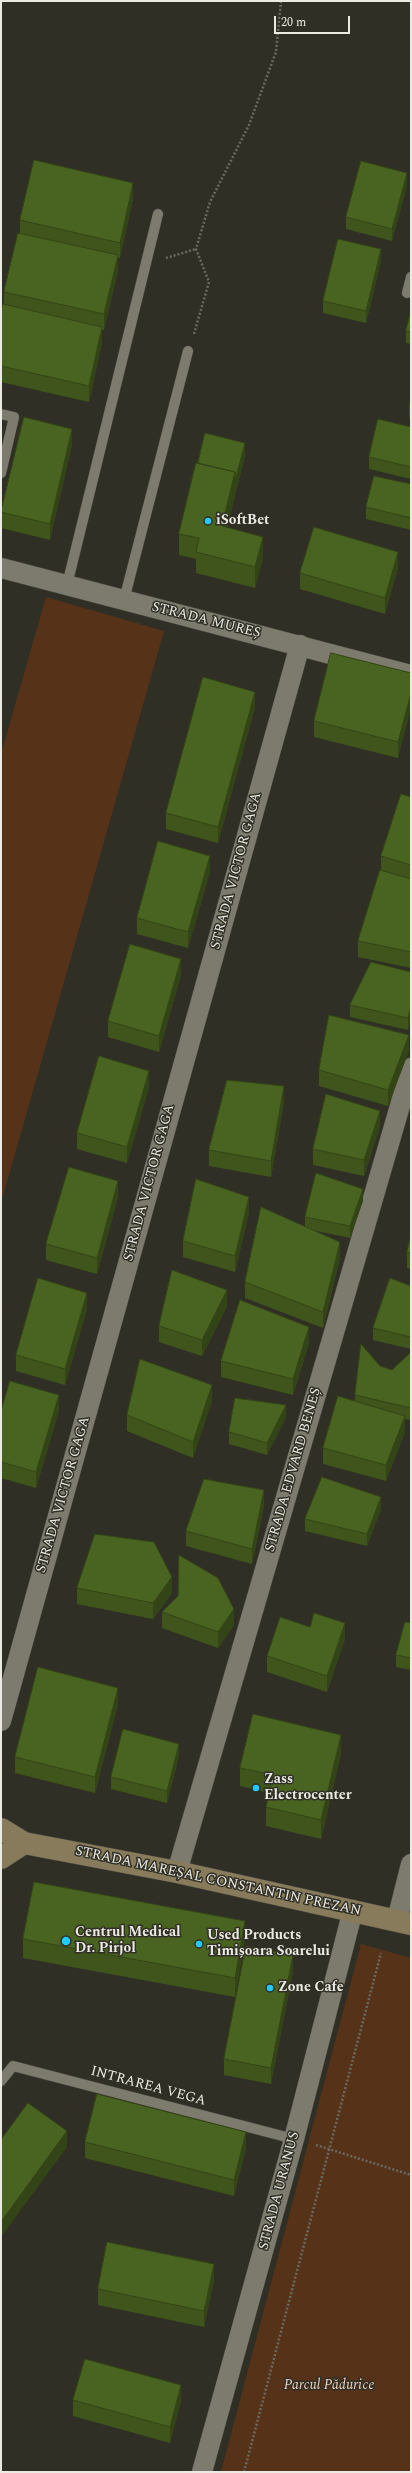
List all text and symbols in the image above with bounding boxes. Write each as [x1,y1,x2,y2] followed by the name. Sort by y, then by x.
[276,8,352,34] scale bar
[281,13,306,32] text: 20 m
[216,513,269,529] place label: iSoftBet
[203,516,213,526] marker: iSoftBet
[150,599,262,643] street label: STRADA MUREȘ
[208,791,266,951] street label: STRADA VICTOR GAGA
[121,1103,179,1263] street label: STRADA VICTOR GAGA
[263,1386,325,1554] street label: STRADA EDVARD BENEȘ
[34,1415,94,1575] street label: STRADA VICTOR GAGA
[264,1772,352,1804] place label: Zass Electrocenter
[251,1783,261,1793] marker: Zass Electrocenter
[73,1843,363,1921] street label: STRADA MAREȘAL CONSTANTIN PREZAN
[75,1925,181,1958] place label: Centrul Medical Dr. Pirjol
[207,1928,330,1960] place label: Used Products Timișoara Soarelui
[60,1935,72,1947] marker: Centrul Medical Dr. Pirjol
[194,1939,204,1949] marker: Used Products Timișoara Soarelui
[278,1980,344,1996] place label: Zone Cafe
[265,1983,275,1993] marker: Zone Cafe
[89,2064,207,2110] street label: INTRAREA VEGA
[256,2130,304,2252] street label: STRADA URANUS
[284,2378,374,2394] park label: Parcul Pădurice

